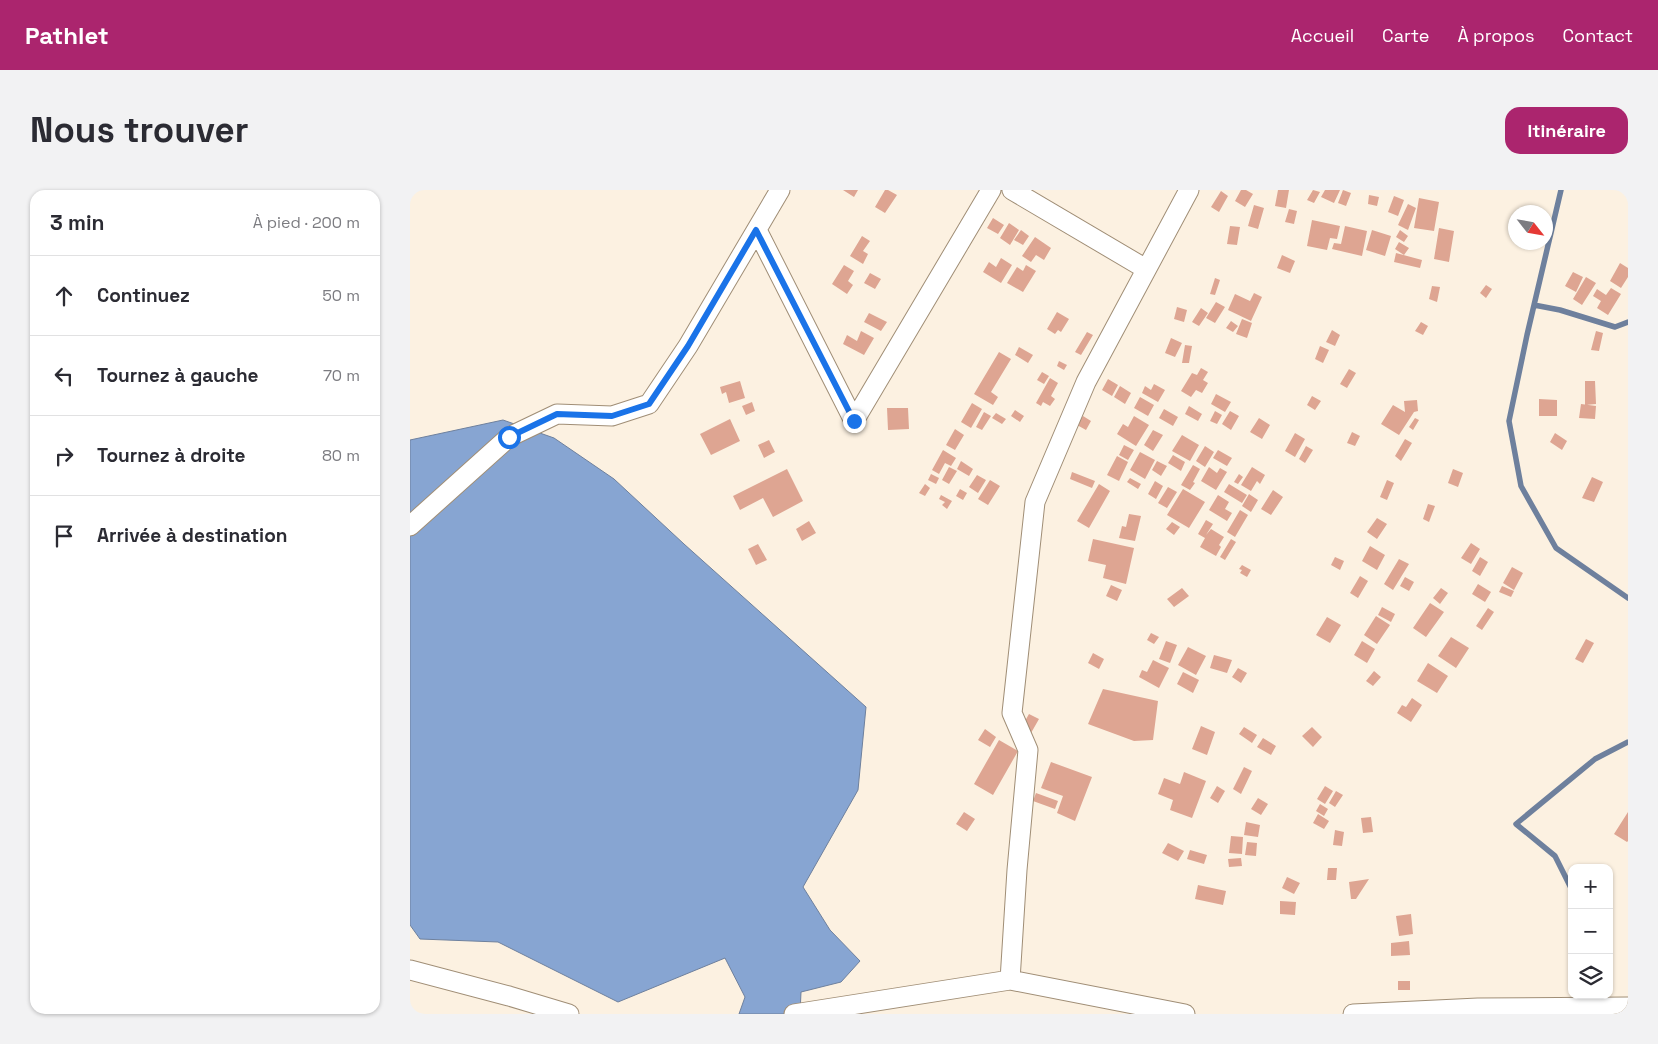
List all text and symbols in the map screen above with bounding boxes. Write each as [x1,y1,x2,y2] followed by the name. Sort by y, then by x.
[25,20,109,51] text: Pathlet
[1291,24,1354,47] text: Accueil
[1382,24,1429,47] text: Carte
[1457,24,1535,47] text: À propos
[1563,24,1633,47] text: Contact
[1505,107,1628,154] button: Itinéraire
[30,108,249,152] text: Nous trouver
[1508,205,1553,250] north arrow
[50,209,105,236] text: 3 min
[253,212,360,233] text: À pied · 200 m
[50,282,78,310] icon: ahead
[97,283,190,308] text: Continuez
[322,285,360,306] text: 50 m
[50,362,78,390] icon: left
[97,363,259,388] text: Tournez à gauche
[323,365,360,386] text: 70 m
[843,410,866,433] route end
[498,426,521,449] route start
[50,442,78,470] icon: right
[97,443,246,468] text: Tournez à droite
[322,445,360,466] text: 80 m
[50,522,78,550] icon: arrive
[97,523,287,548] text: Arrivée à destination
[1568,864,1613,999] map controls
[1568,864,1613,909] button: +
[1568,909,1613,954] button: −
[1568,954,1613,999] button: layers

